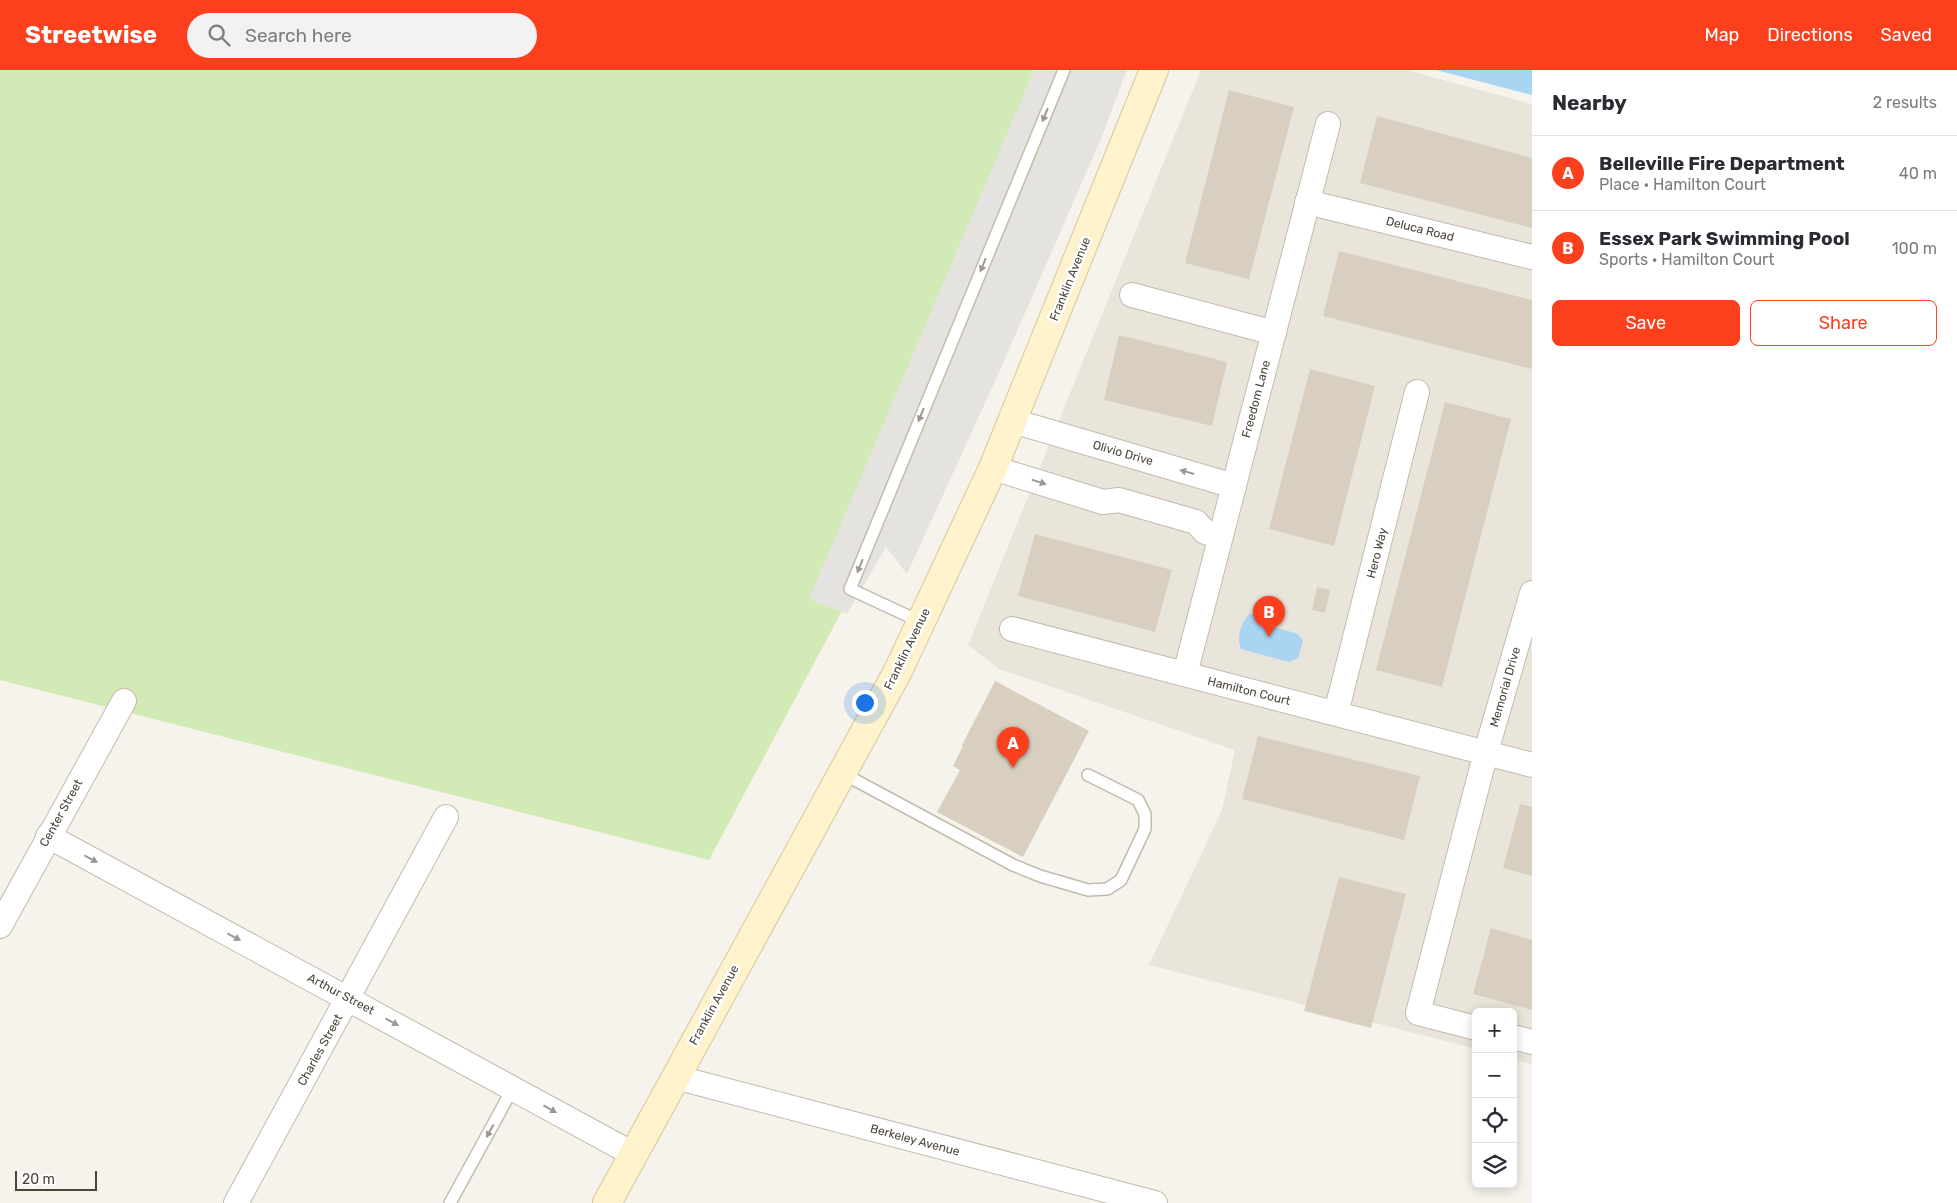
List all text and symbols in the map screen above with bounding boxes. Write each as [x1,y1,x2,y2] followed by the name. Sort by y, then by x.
[187,13,537,58] search box
[25,21,157,49] text: Streetwise
[205,21,233,49] icon: search
[245,24,352,47] text: Search here
[1704,24,1739,46] text: Map
[1767,24,1853,46] text: Directions
[1881,24,1932,46] text: Saved
[1552,90,1627,115] text: Nearby
[1873,93,1937,112] text: 2 results
[1041,108,1049,122] one-way arrow
[1599,152,1845,175] text: Belleville Fire Department
[1562,164,1574,183] text: A
[1899,164,1937,183] text: 40 m
[1599,175,1766,194] text: Place · Hamilton Court
[1384,214,1456,244] street label: Deluca Road
[1599,227,1850,250] text: Essex Park Swimming Pool
[1047,235,1093,323] street label: Franklin Avenue
[1562,239,1574,258] text: B
[1892,239,1937,258] text: 100 m
[1599,250,1774,269] text: Sports · Hamilton Court
[979,258,987,272] one-way arrow
[1552,300,1740,346] button: Save
[1750,300,1937,346] button: Share
[1239,358,1273,439] street label: Freedom Lane
[917,408,925,423] one-way arrow
[1091,438,1155,468] street label: Olivio Drive
[1179,468,1194,476] one-way arrow
[1032,479,1047,487] one-way arrow
[1364,526,1390,580] street label: Hero Way
[855,559,863,573] one-way arrow
[1253,596,1285,637] pin: B
[881,606,933,692] street label: Franklin Avenue
[1487,645,1523,729] street label: Memorial Drive
[1206,674,1292,708] street label: Hamilton Court
[852,690,878,716] your location
[997,727,1029,768] pin: A
[37,776,86,849] street label: Center Street
[84,855,98,864] one-way arrow
[227,932,240,941] one-way arrow
[686,962,742,1047] street label: Franklin Avenue
[305,971,377,1018] street label: Arthur Street
[1472,1008,1517,1188] map controls
[1472,1008,1517,1053] button: +
[295,1011,346,1088] street label: Charles Street
[385,1018,399,1026] one-way arrow
[1472,1053,1517,1098] button: −
[1472,1098,1517,1143] button: locate
[543,1104,557,1113] one-way arrow
[869,1121,962,1159] street label: Berkeley Avenue
[486,1124,494,1138] one-way arrow
[1472,1143,1517,1188] button: layers
[15,1168,98,1191] scale bar
[22,1171,55,1188] text: 20 m

